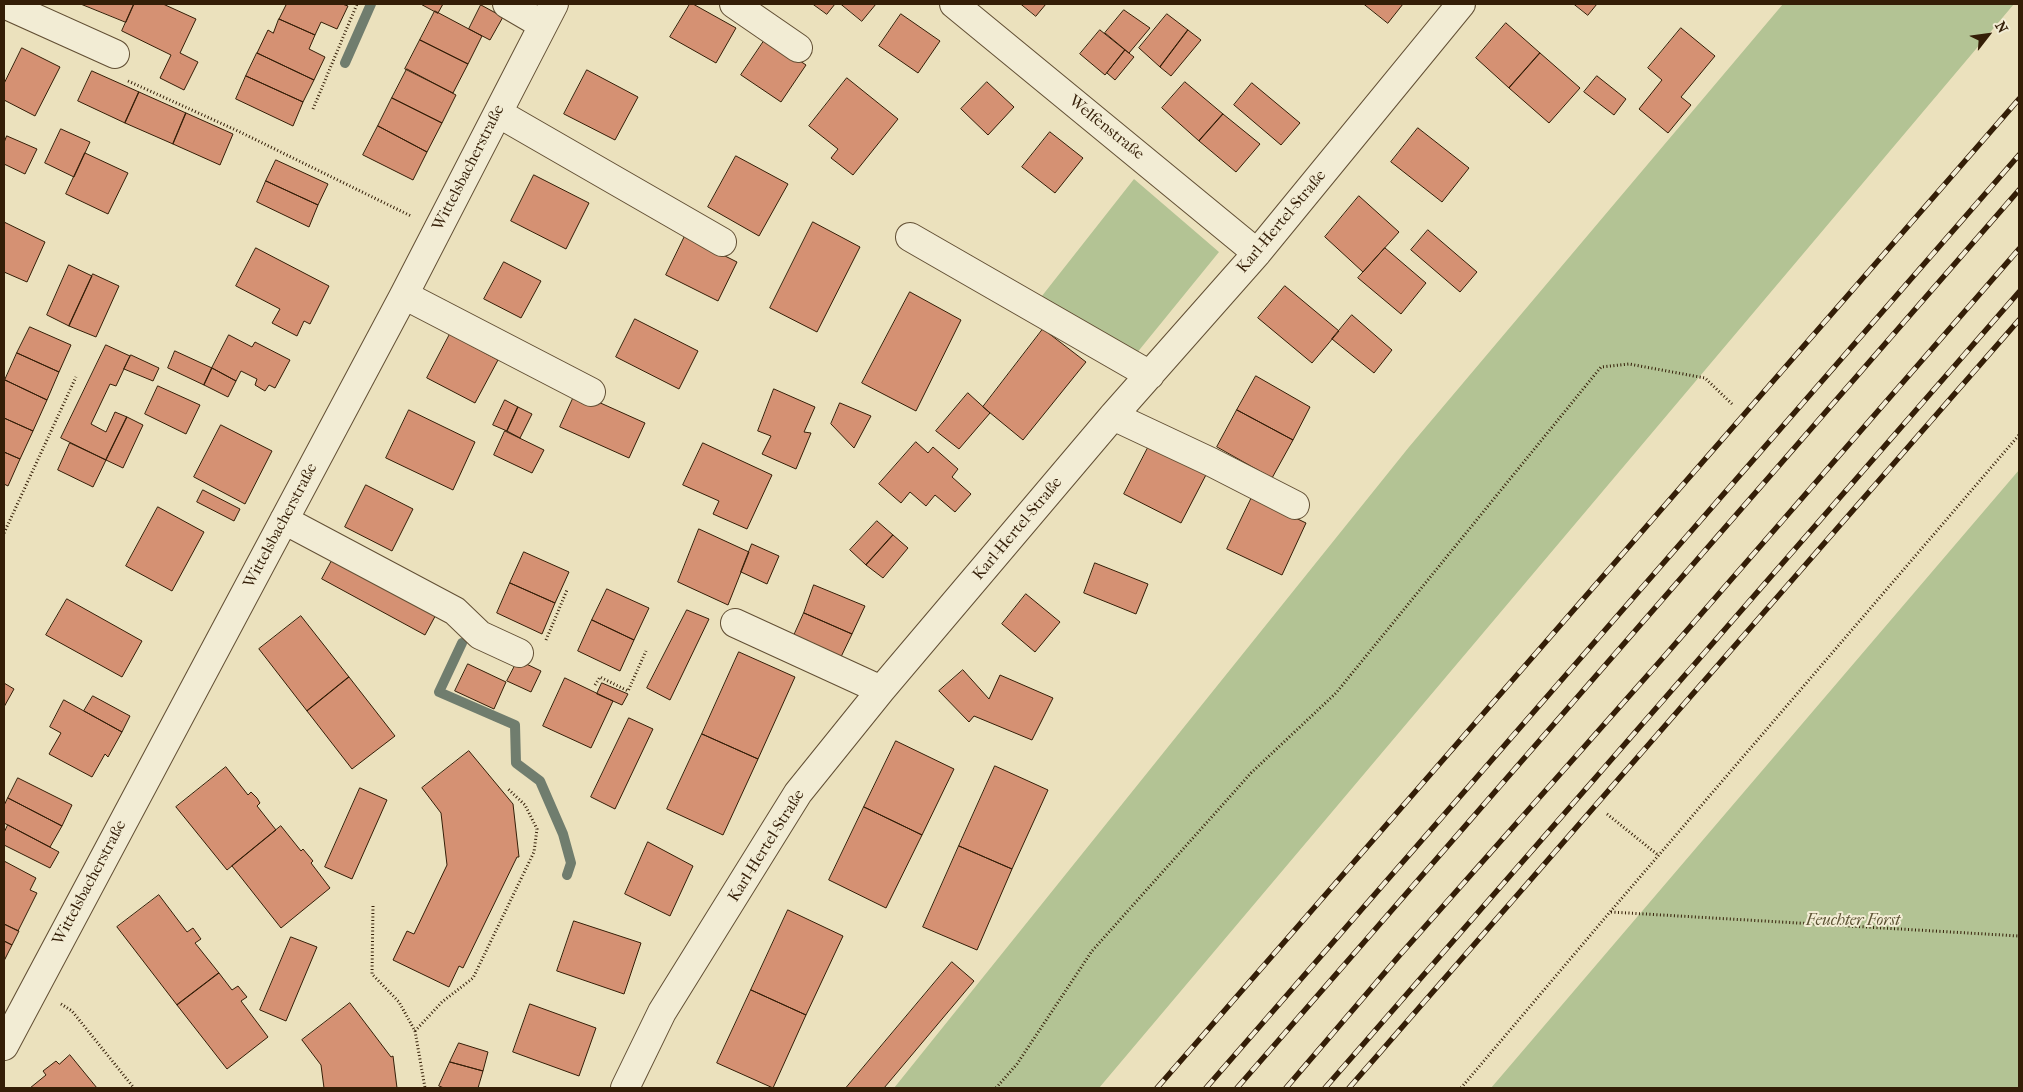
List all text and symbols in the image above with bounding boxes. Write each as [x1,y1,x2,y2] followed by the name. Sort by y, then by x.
[1963,10,2013,60] north arrow
[1991,18,2011,36] text: N
[1064,92,1148,164] street label: Welfenstraße
[429,102,509,234] street label: Wittelsbacherstraße
[1233,167,1331,277] street label: Karl-Hertel-Straße
[240,460,322,592] street label: Wittelsbacherstraße
[969,474,1067,584] street label: Karl-Hertel-Straße
[725,786,809,906] street label: Karl-Hertel-Straße
[49,817,131,949] street label: Wittelsbacherstraße
[1806,911,1900,931] park label: Feuchter Forst

